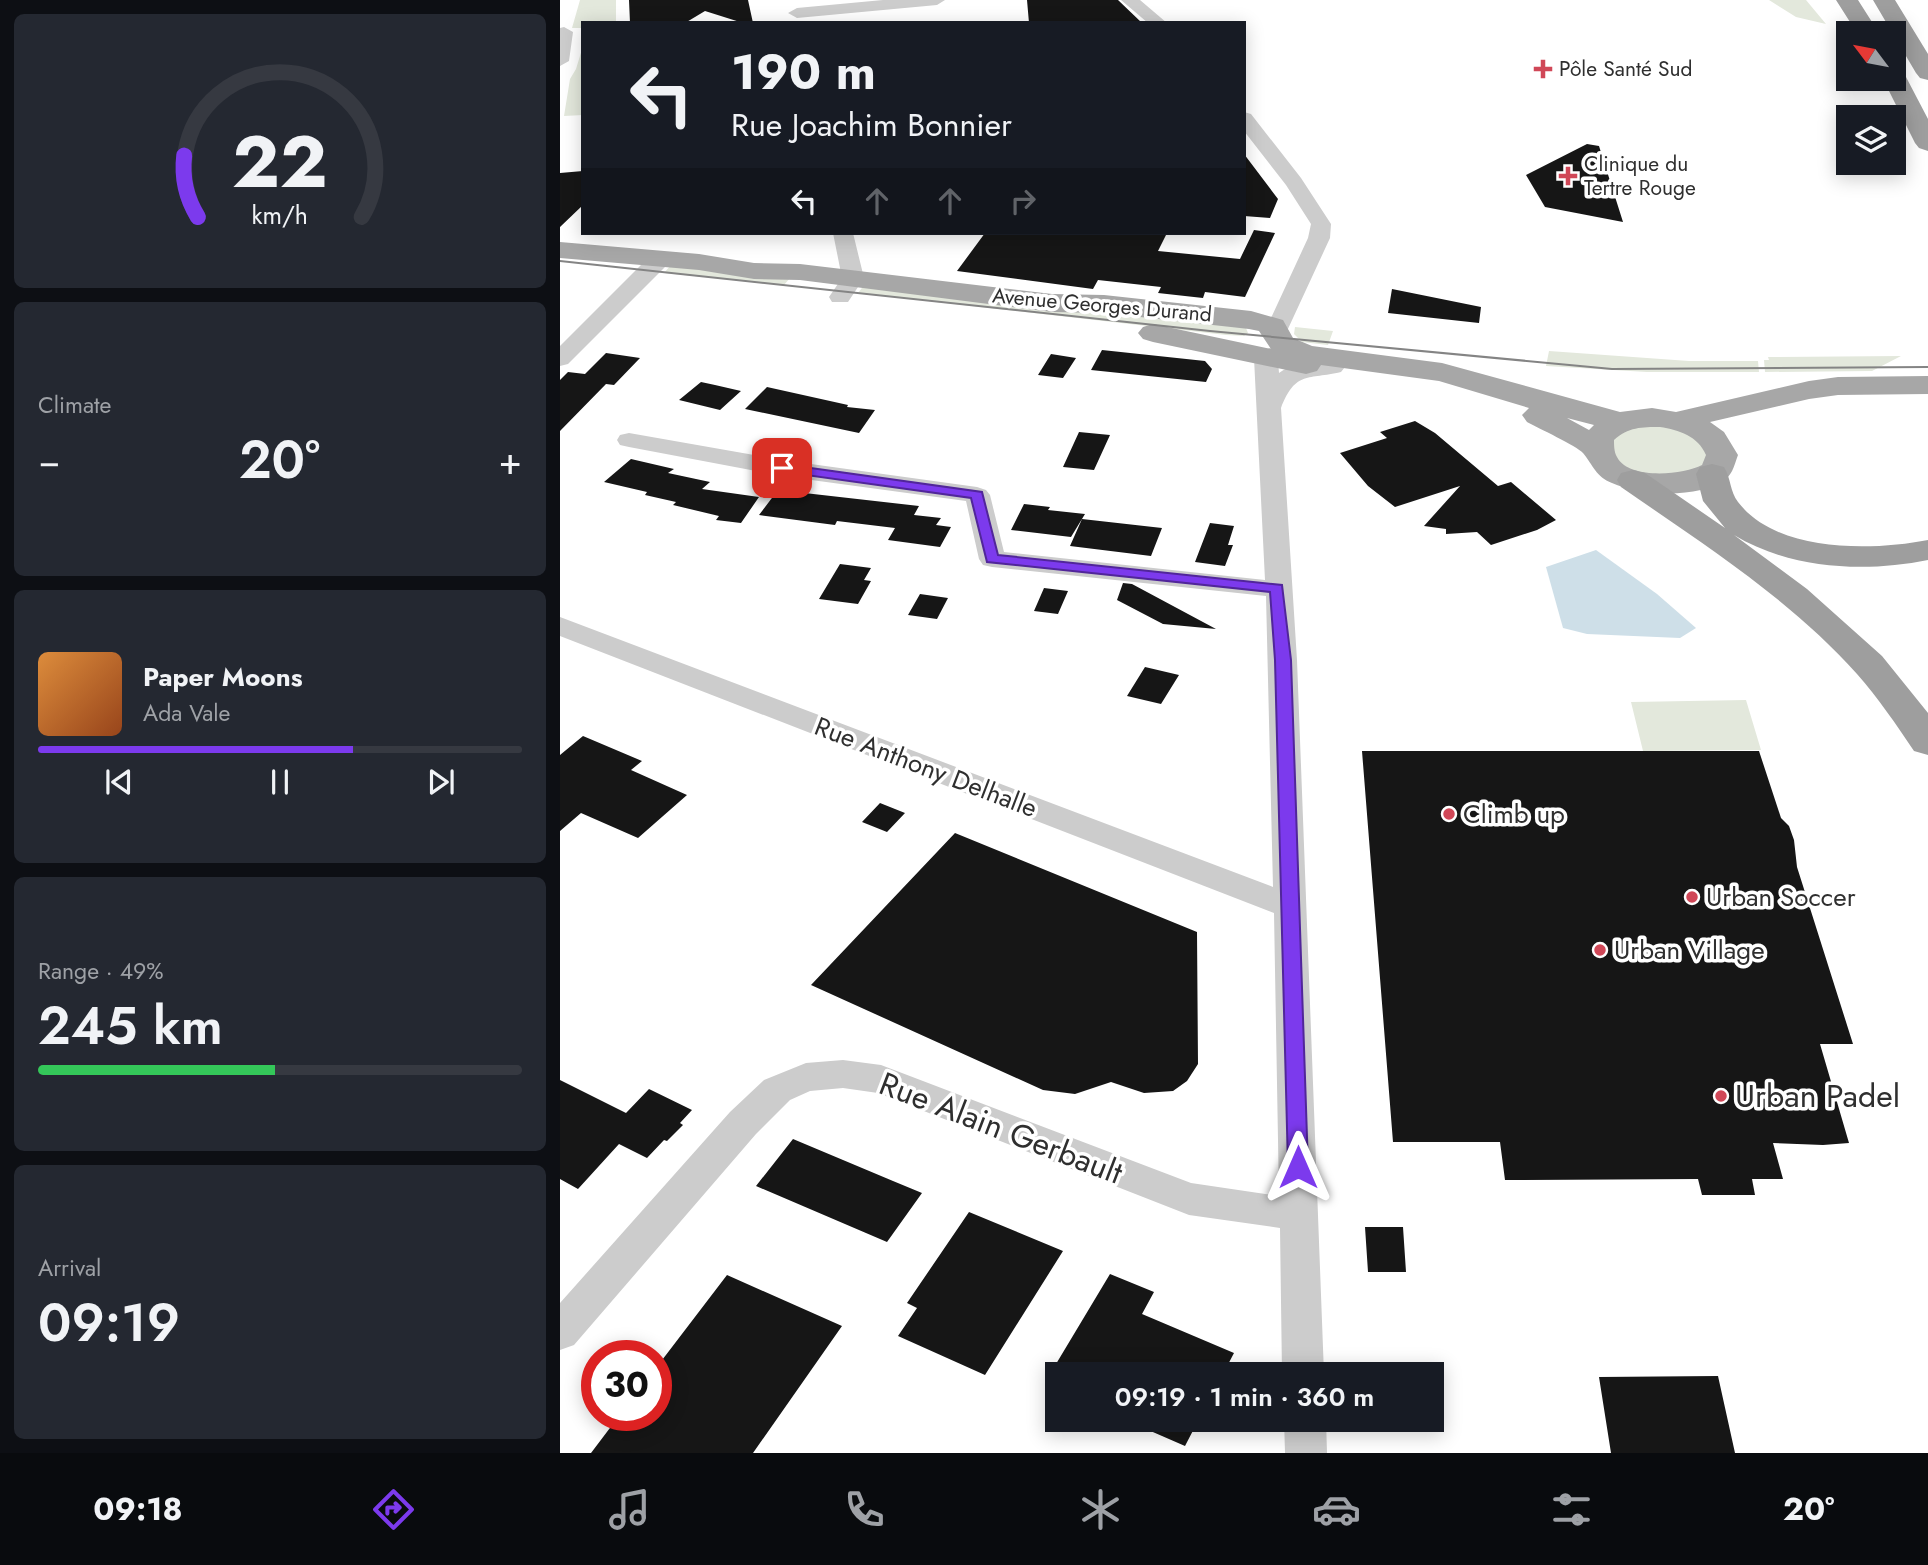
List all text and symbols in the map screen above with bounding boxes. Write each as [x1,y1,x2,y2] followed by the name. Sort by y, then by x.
[1836,21,1906,91] north arrow
[1836,21,1906,175] map controls
[731,37,876,107] text: 190 m
[616,49,707,140] icon: left
[1559,54,1693,84] place label: Pôle Santé Sud
[1533,59,1553,79] marker: Pôle Santé Sud
[731,102,1012,148] text: Rue Joachim Bonnier
[1836,105,1906,175] button: layers
[232,109,328,214] text: 22
[1584,149,1696,203] place label: Clinique du Tertre Rouge
[1558,166,1578,186] marker: Clinique du Tertre Rouge
[785,182,823,220] icon: left
[858,182,896,220] icon: ahead
[931,182,969,220] icon: ahead
[1004,182,1042,220] icon: right
[252,197,308,233] text: km/h
[991,280,1213,330] street label: Avenue Georges Durand
[38,388,111,422] text: Climate
[239,422,320,498] text: 20°
[38,433,60,488] text: −
[499,433,522,488] text: +
[752,438,812,498] pin
[763,449,801,487] icon: arrive
[143,658,303,696] text: Paper Moons
[143,696,230,730] text: Ada Vale
[809,707,1043,827] street label: Rue Anthony Delhalle
[100,763,138,801] icon: previous
[261,763,299,801] icon: pause
[422,763,460,801] icon: next
[1463,795,1565,833] place label: Climb up
[1441,806,1457,822] marker: Climb up
[1706,878,1856,916] place label: Urban Soccer
[1684,889,1700,905] marker: Urban Soccer
[1614,931,1765,969] place label: Urban Village
[1592,942,1608,958] marker: Urban Village
[38,954,164,988] text: Range · 49%
[38,988,223,1064] text: 245 km
[873,1060,1130,1196] street label: Rue Alain Gerbault
[1735,1073,1900,1119] place label: Urban Padel
[1713,1088,1729,1104] marker: Urban Padel
[1261,1130,1335,1204] position arrow
[38,1251,101,1285] text: Arrival
[38,1285,180,1361] text: 09:19
[581,1340,672,1431] speed limit sign: 30
[1115,1378,1374,1416] text: 09:19 · 1 min · 360 m
[369,1485,418,1534] icon: directions
[605,1485,654,1534] icon: music
[840,1485,889,1534] icon: phone
[1076,1485,1125,1534] icon: climate
[1312,1485,1361,1534] icon: car
[1547,1485,1596,1534] icon: filters
[93,1486,183,1532] text: 09:18
[1783,1486,1835,1532] text: 20°

